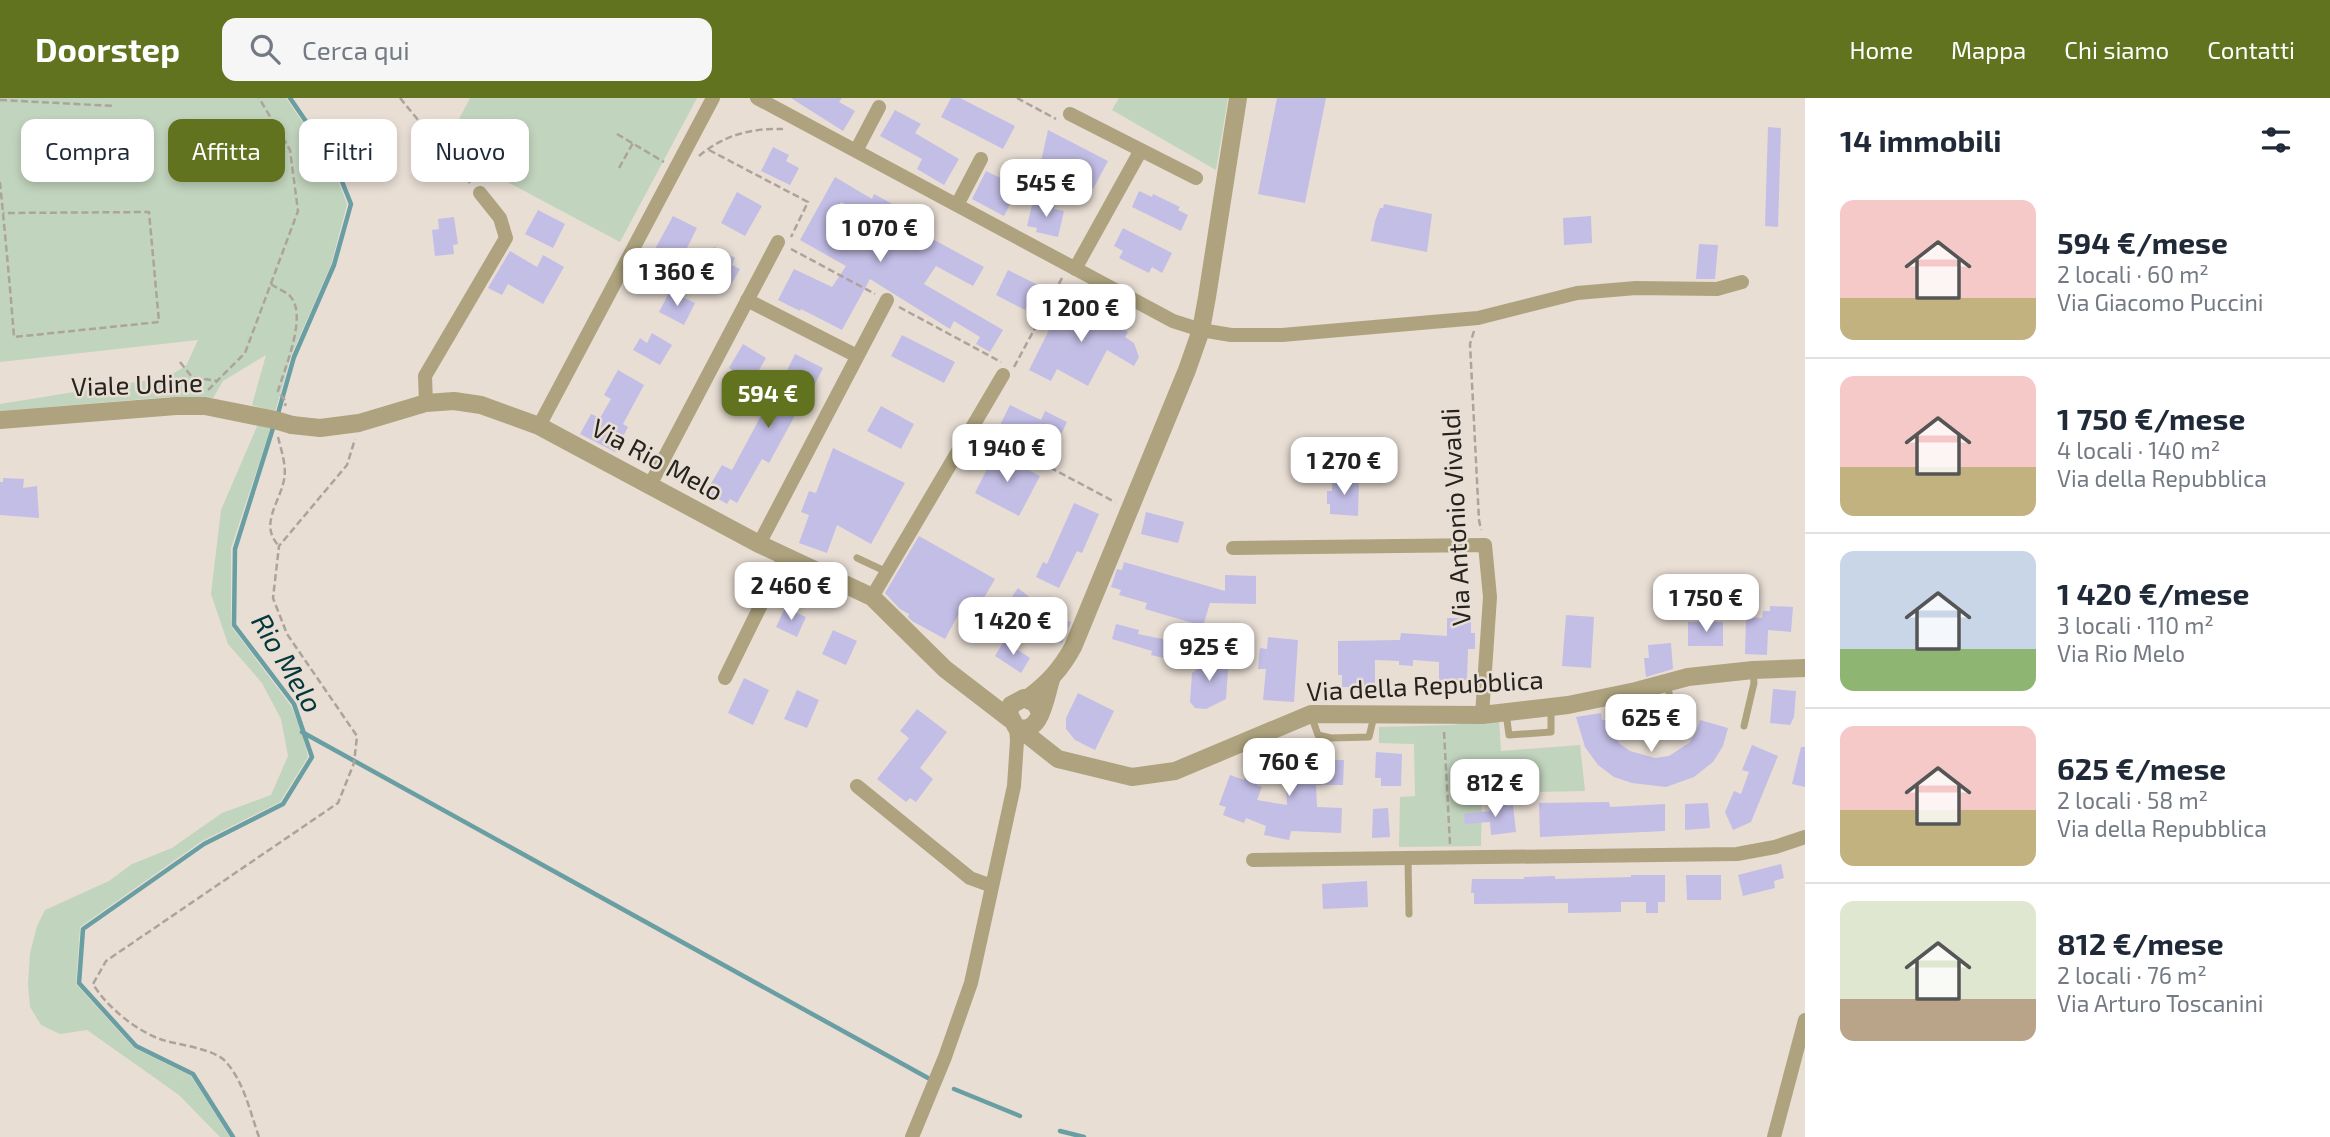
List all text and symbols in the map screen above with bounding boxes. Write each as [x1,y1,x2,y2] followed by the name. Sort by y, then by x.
[222,18,712,81] search box
[35,29,180,69] text: Doorstep
[246,30,284,68] icon: search
[302,34,410,65] text: Cerca qui
[1849,35,1913,64] text: Home
[1951,35,2026,64] text: Mappa
[2064,35,2169,64] text: Chi siamo
[2207,35,2295,64] text: Contatti
[21,119,154,182] chip: Compra
[168,119,285,182] chip: Affitta
[299,119,397,182] chip: Filtri
[411,119,529,182] chip: Nuovo
[2257,121,2295,159] icon: filters
[1840,122,2002,158] text: 14 immobili
[997,159,1095,219] pin: 545 €
[1016,168,1076,196] text: 545 €
[815,204,945,264] pin: 1 070 €
[842,213,918,241] text: 1 070 €
[2057,224,2228,260] text: 594 €/mese
[1896,228,1980,312] icon: home
[612,248,742,308] pin: 1 360 €
[639,257,715,285] text: 1 360 €
[2057,260,2209,288] text: 2 locali · 60 m²
[1016,285,1146,344] pin: 1 200 €
[2057,288,2263,316] text: Via Giacomo Puccini
[1042,293,1120,321] text: 1 200 €
[71,366,203,401] street label: Viale Udine
[719,370,817,430] pin: 594 €
[738,379,798,407] text: 594 €
[2057,400,2245,436] text: 1 750 €/mese
[1896,404,1980,488] icon: home
[1433,407,1476,627] street label: Via Antonio Vivaldi
[587,411,729,506] street label: Via Rio Melo
[942,424,1072,484] pin: 1 940 €
[968,433,1046,461] text: 1 940 €
[2057,436,2220,464] text: 4 locali · 140 m²
[1279,438,1409,497] pin: 1 270 €
[1307,446,1381,474] text: 1 270 €
[2057,464,2267,492] text: Via della Repubblica
[726,562,856,622] pin: 2 460 €
[751,571,831,599] text: 2 460 €
[1641,574,1771,634] pin: 1 750 €
[2057,575,2249,611] text: 1 420 €/mese
[1896,579,1980,663] icon: home
[1669,583,1743,611] text: 1 750 €
[948,598,1078,657] pin: 1 420 €
[974,606,1052,634] text: 1 420 €
[245,607,331,718] water label: Rio Melo
[2057,611,2214,639] text: 3 locali · 110 m²
[1160,624,1258,683] pin: 925 €
[1179,632,1239,660] text: 925 €
[2057,639,2185,667] text: Via Rio Melo
[1306,663,1544,706] street label: Via della Repubblica
[1602,694,1700,754] pin: 625 €
[1621,703,1681,731] text: 625 €
[1240,738,1338,798] pin: 760 €
[1259,747,1319,775] text: 760 €
[2057,750,2226,786] text: 625 €/mese
[1896,754,1980,838] icon: home
[1446,760,1544,819] pin: 812 €
[1466,768,1524,796] text: 812 €
[2057,786,2208,814] text: 2 locali · 58 m²
[2057,814,2267,842] text: Via della Repubblica
[2057,925,2224,961] text: 812 €/mese
[1896,929,1980,1013] icon: home
[2057,961,2207,989] text: 2 locali · 76 m²
[2057,989,2263,1017] text: Via Arturo Toscanini

